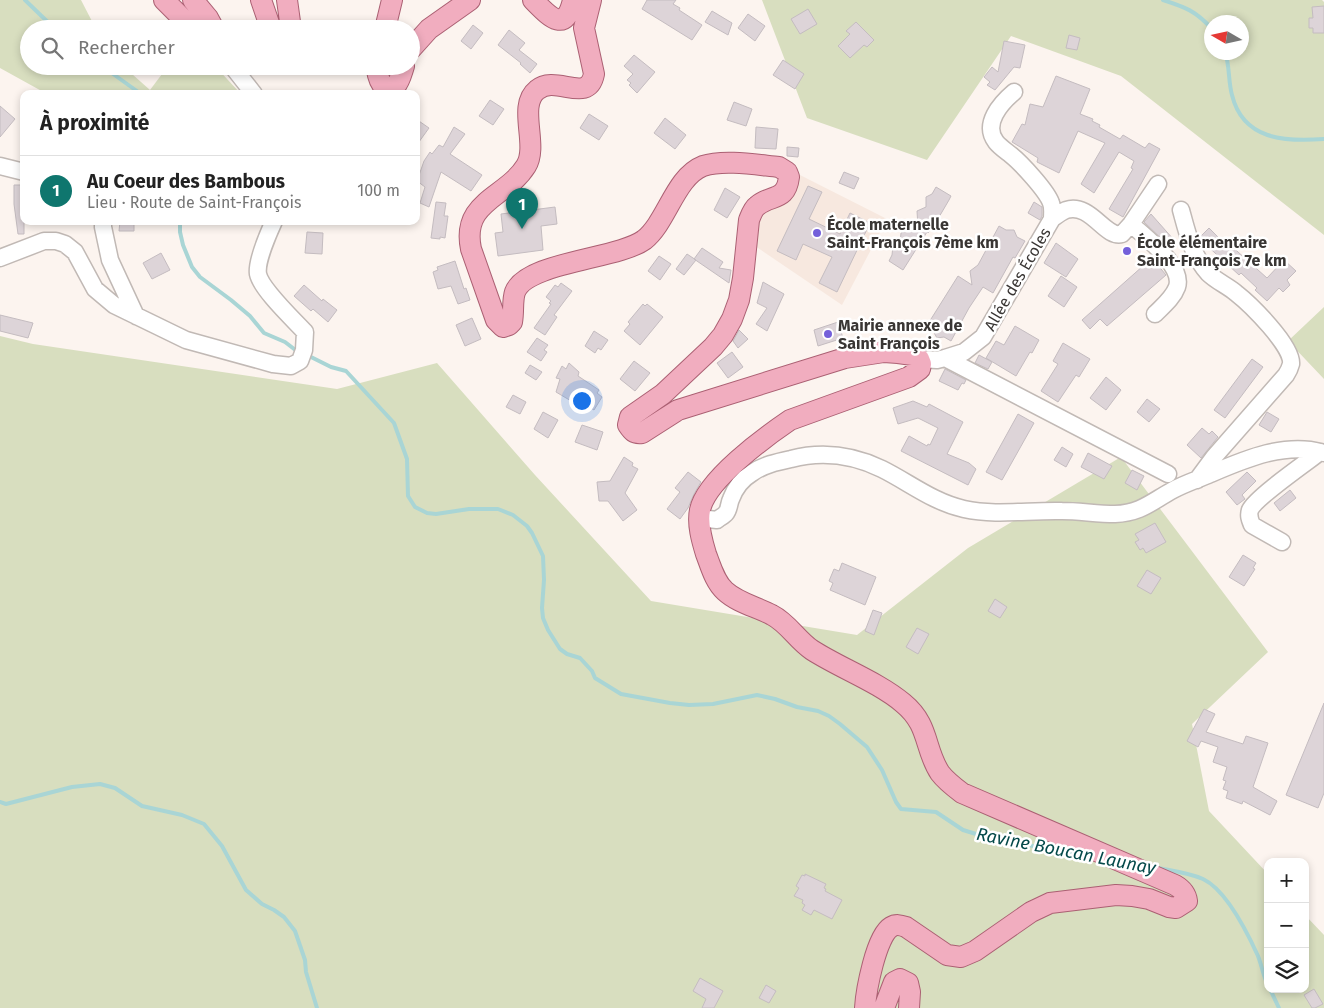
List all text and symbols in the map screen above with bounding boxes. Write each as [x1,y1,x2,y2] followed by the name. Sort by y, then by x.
[1204,15,1249,60] north arrow
[20,20,420,75] search box
[38,34,66,62] icon: search
[78,36,175,59] text: Rechercher
[40,110,149,136] text: À proximité
[87,170,285,193] text: Au Coeur des Bambous
[52,181,60,200] text: 1
[357,181,400,200] text: 100 m
[506,188,538,229] pin: 1
[87,193,302,212] text: Lieu · Route de Saint-François
[827,214,999,253] place label: École maternelle Saint-François 7ème km
[979,224,1055,334] street label: Allée des Écoles
[811,227,823,239] marker: École maternelle Saint-François 7ème km
[1137,232,1287,271] place label: École élémentaire Saint-François 7e km
[1121,245,1133,257] marker: École élémentaire Saint-François 7e km
[838,316,962,354] place label: Mairie annexe de Saint François
[822,328,834,340] marker: Mairie annexe de Saint François
[569,388,595,414] your location
[974,823,1159,879] water label: Ravine Boucan Launay
[1264,858,1309,993] map controls
[1264,858,1309,903] button: +
[1264,903,1309,948] button: −
[1264,948,1309,993] button: layers

